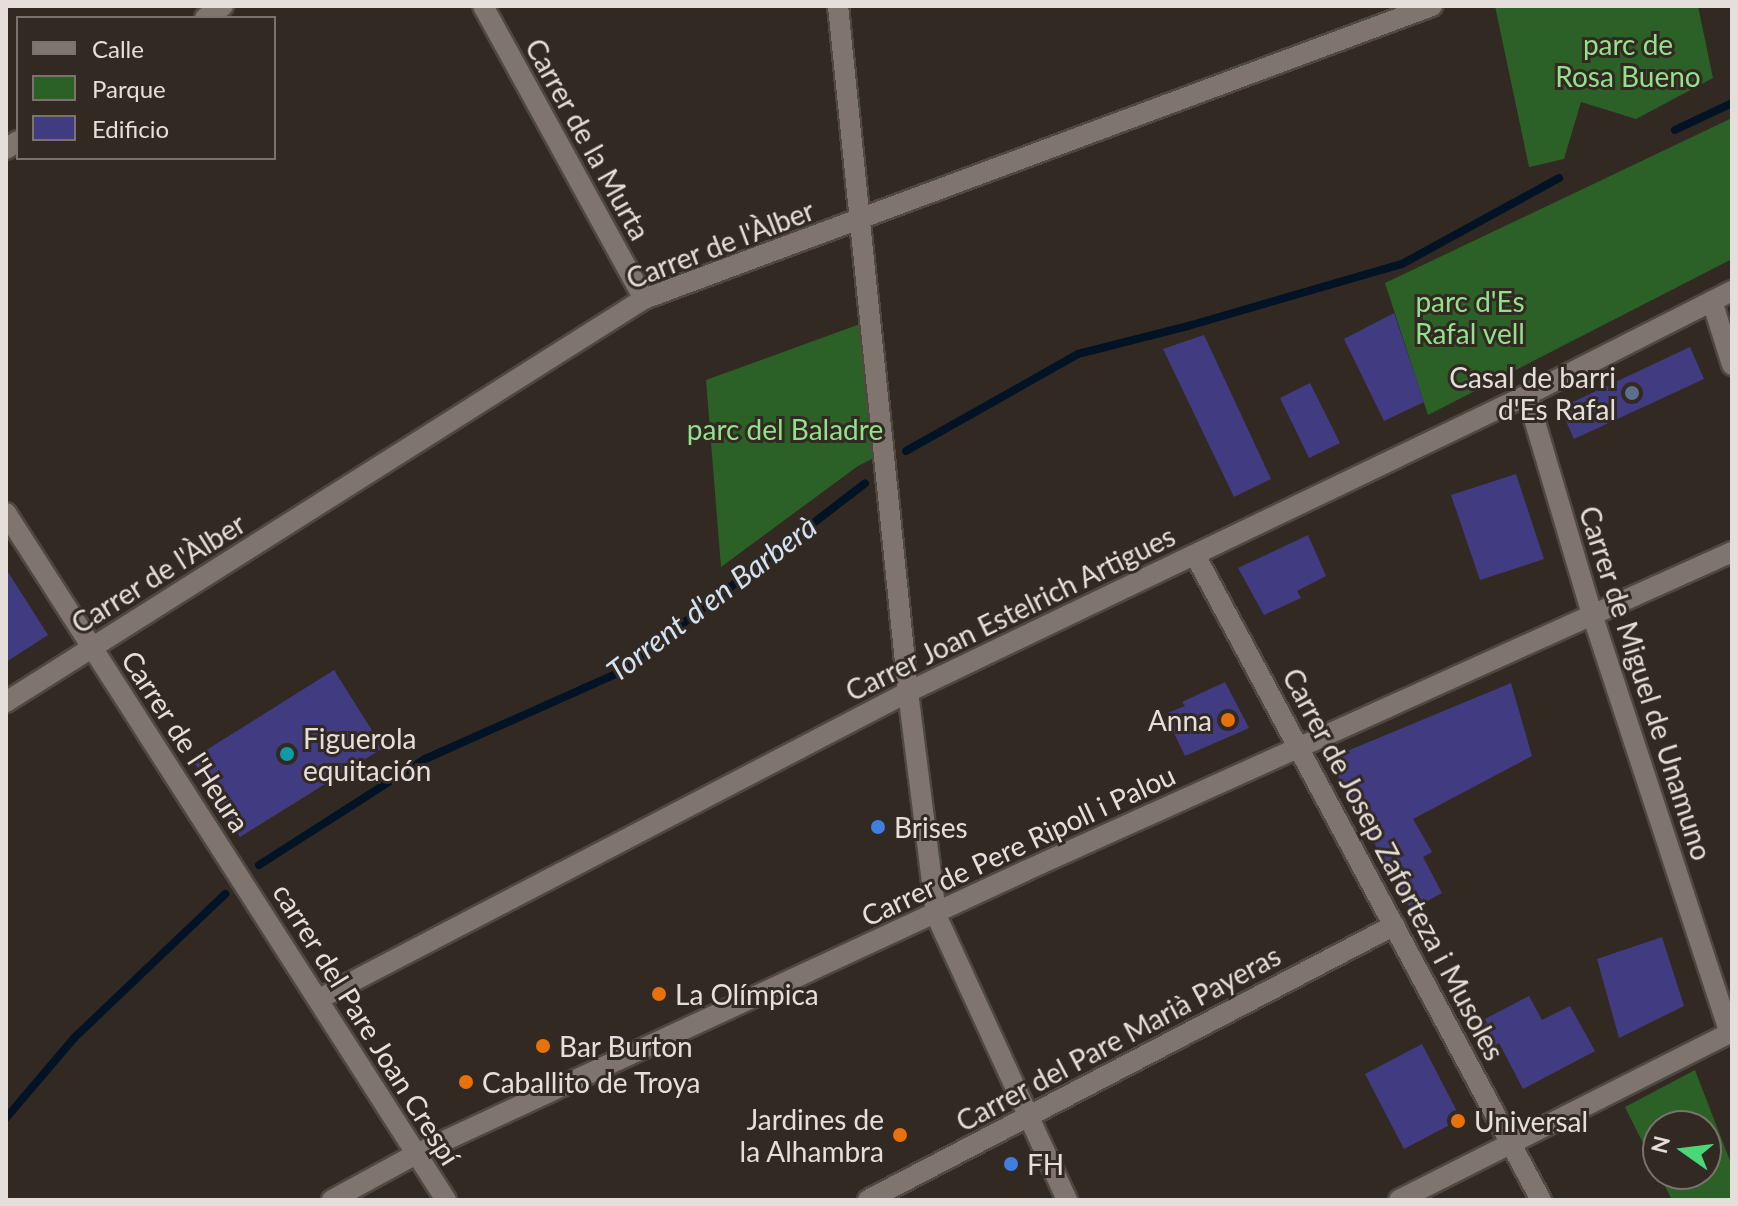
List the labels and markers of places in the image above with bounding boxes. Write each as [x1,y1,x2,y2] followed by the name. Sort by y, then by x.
[1449,360,1616,426] place label: Casal de barri d'Es Rafal
[1623,384,1641,402] marker: Casal de barri d'Es Rafal
[1148,703,1212,737] place label: Anna
[1219,711,1237,729] marker: Anna
[303,721,431,787] place label: Figuerola equitación
[278,745,296,763] marker: Figuerola equitación
[894,810,968,844] place label: Brises
[869,818,887,836] marker: Brises
[675,977,819,1011] place label: La Olímpica
[650,985,668,1003] marker: La Olímpica
[559,1029,693,1063] place label: Bar Burton
[534,1037,552,1055] marker: Bar Burton
[482,1065,701,1099] place label: Caballito de Troya
[457,1073,475,1091] marker: Caballito de Troya
[739,1102,884,1168] place label: Jardines de la Alhambra
[1474,1104,1588,1138] place label: Universal
[1449,1112,1467,1130] marker: Universal
[891,1126,909,1144] marker: Jardines de la Alhambra
[1027,1147,1064,1181] place label: FH
[1002,1155,1020,1173] marker: FH

